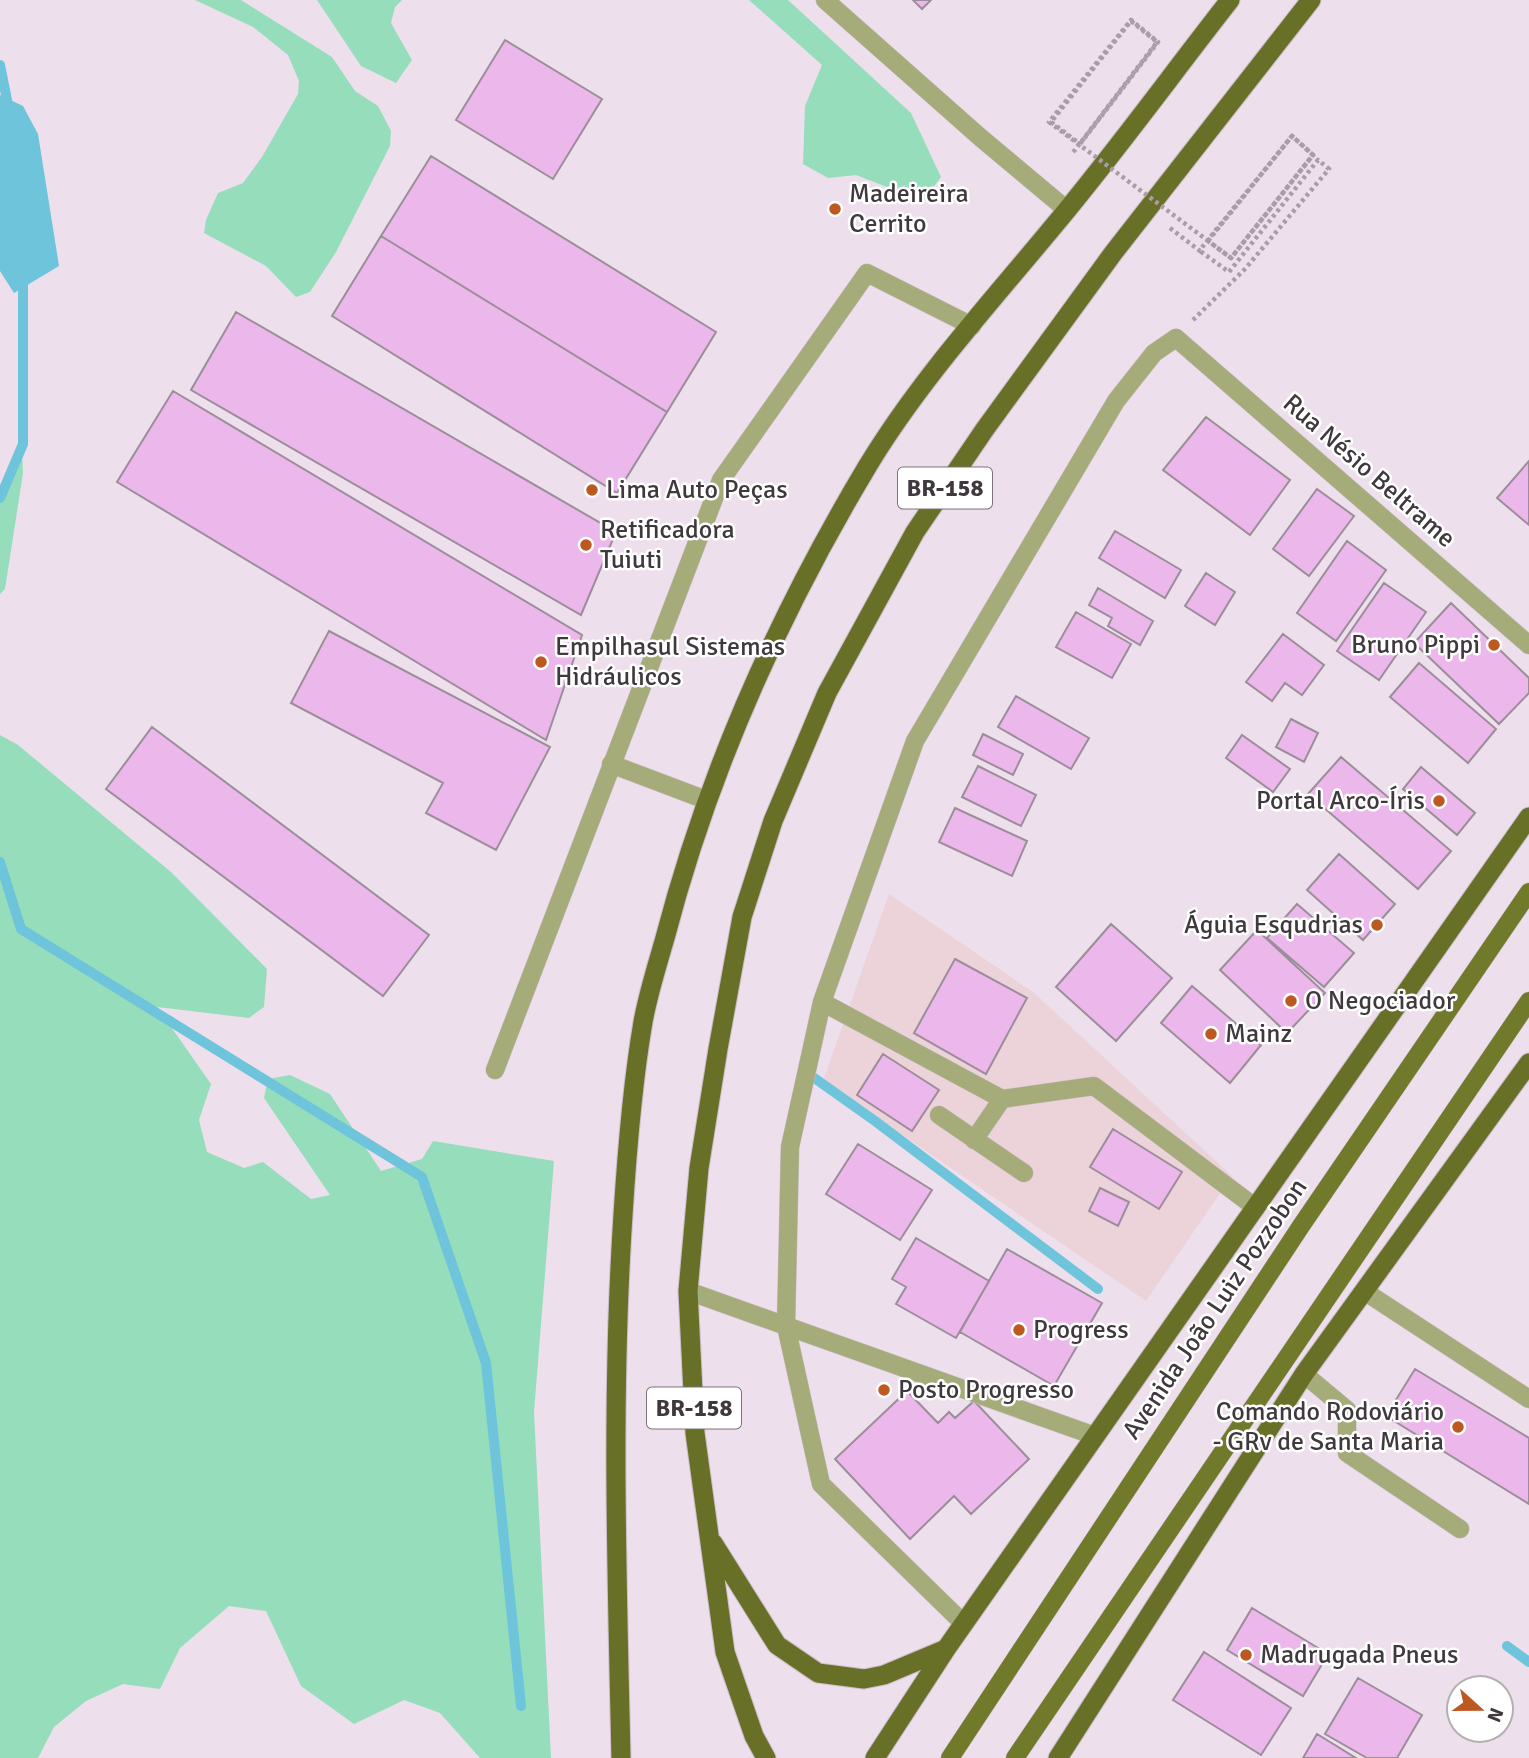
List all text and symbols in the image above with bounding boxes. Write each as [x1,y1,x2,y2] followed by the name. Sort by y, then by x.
[849,178,969,240] place label: Madeireira Cerrito
[827,201,843,217] marker: Madeireira Cerrito
[1276,387,1462,555] street label: Rua Nésio Beltrame
[898,467,992,508] road number: BR-158
[606,474,788,506] place label: Lima Auto Peças
[584,482,600,498] marker: Lima Auto Peças
[600,514,735,576] place label: Retificadora Tuiuti
[578,537,594,553] marker: Retificadora Tuiuti
[1351,629,1480,661] place label: Bruno Pippi
[555,631,785,693] place label: Empilhasul Sistemas Hidráulicos
[1486,637,1502,653] marker: Bruno Pippi
[533,654,549,670] marker: Empilhasul Sistemas Hidráulicos
[1256,785,1425,817] place label: Portal Arco-Íris
[1431,793,1447,809] marker: Portal Arco-Íris
[1184,909,1363,941] place label: Águia Esqudrias
[1369,917,1385,933] marker: Águia Esqudrias
[1305,985,1456,1017] place label: O Negociador
[1283,993,1299,1009] marker: O Negociador
[1225,1018,1292,1050] place label: Mainz
[1203,1026,1219,1042] marker: Mainz
[1116,1172,1314,1446] street label: Avenida João Luiz Pozzobon
[1033,1314,1129,1346] place label: Progress
[1011,1322,1027,1338] marker: Progress
[898,1374,1074,1406] place label: Posto Progresso
[876,1382,892,1398] marker: Posto Progresso
[647,1388,741,1428] road number: BR-158
[1213,1396,1444,1458] place label: Comando Rodoviário - GRv de Santa Maria
[1450,1419,1466,1435] marker: Comando Rodoviário - GRv de Santa Maria
[1260,1639,1458,1671] place label: Madrugada Pneus
[1238,1647,1254,1663] marker: Madrugada Pneus
[1445,1674,1515,1744] north arrow
[1481,1704,1509,1725] text: N

